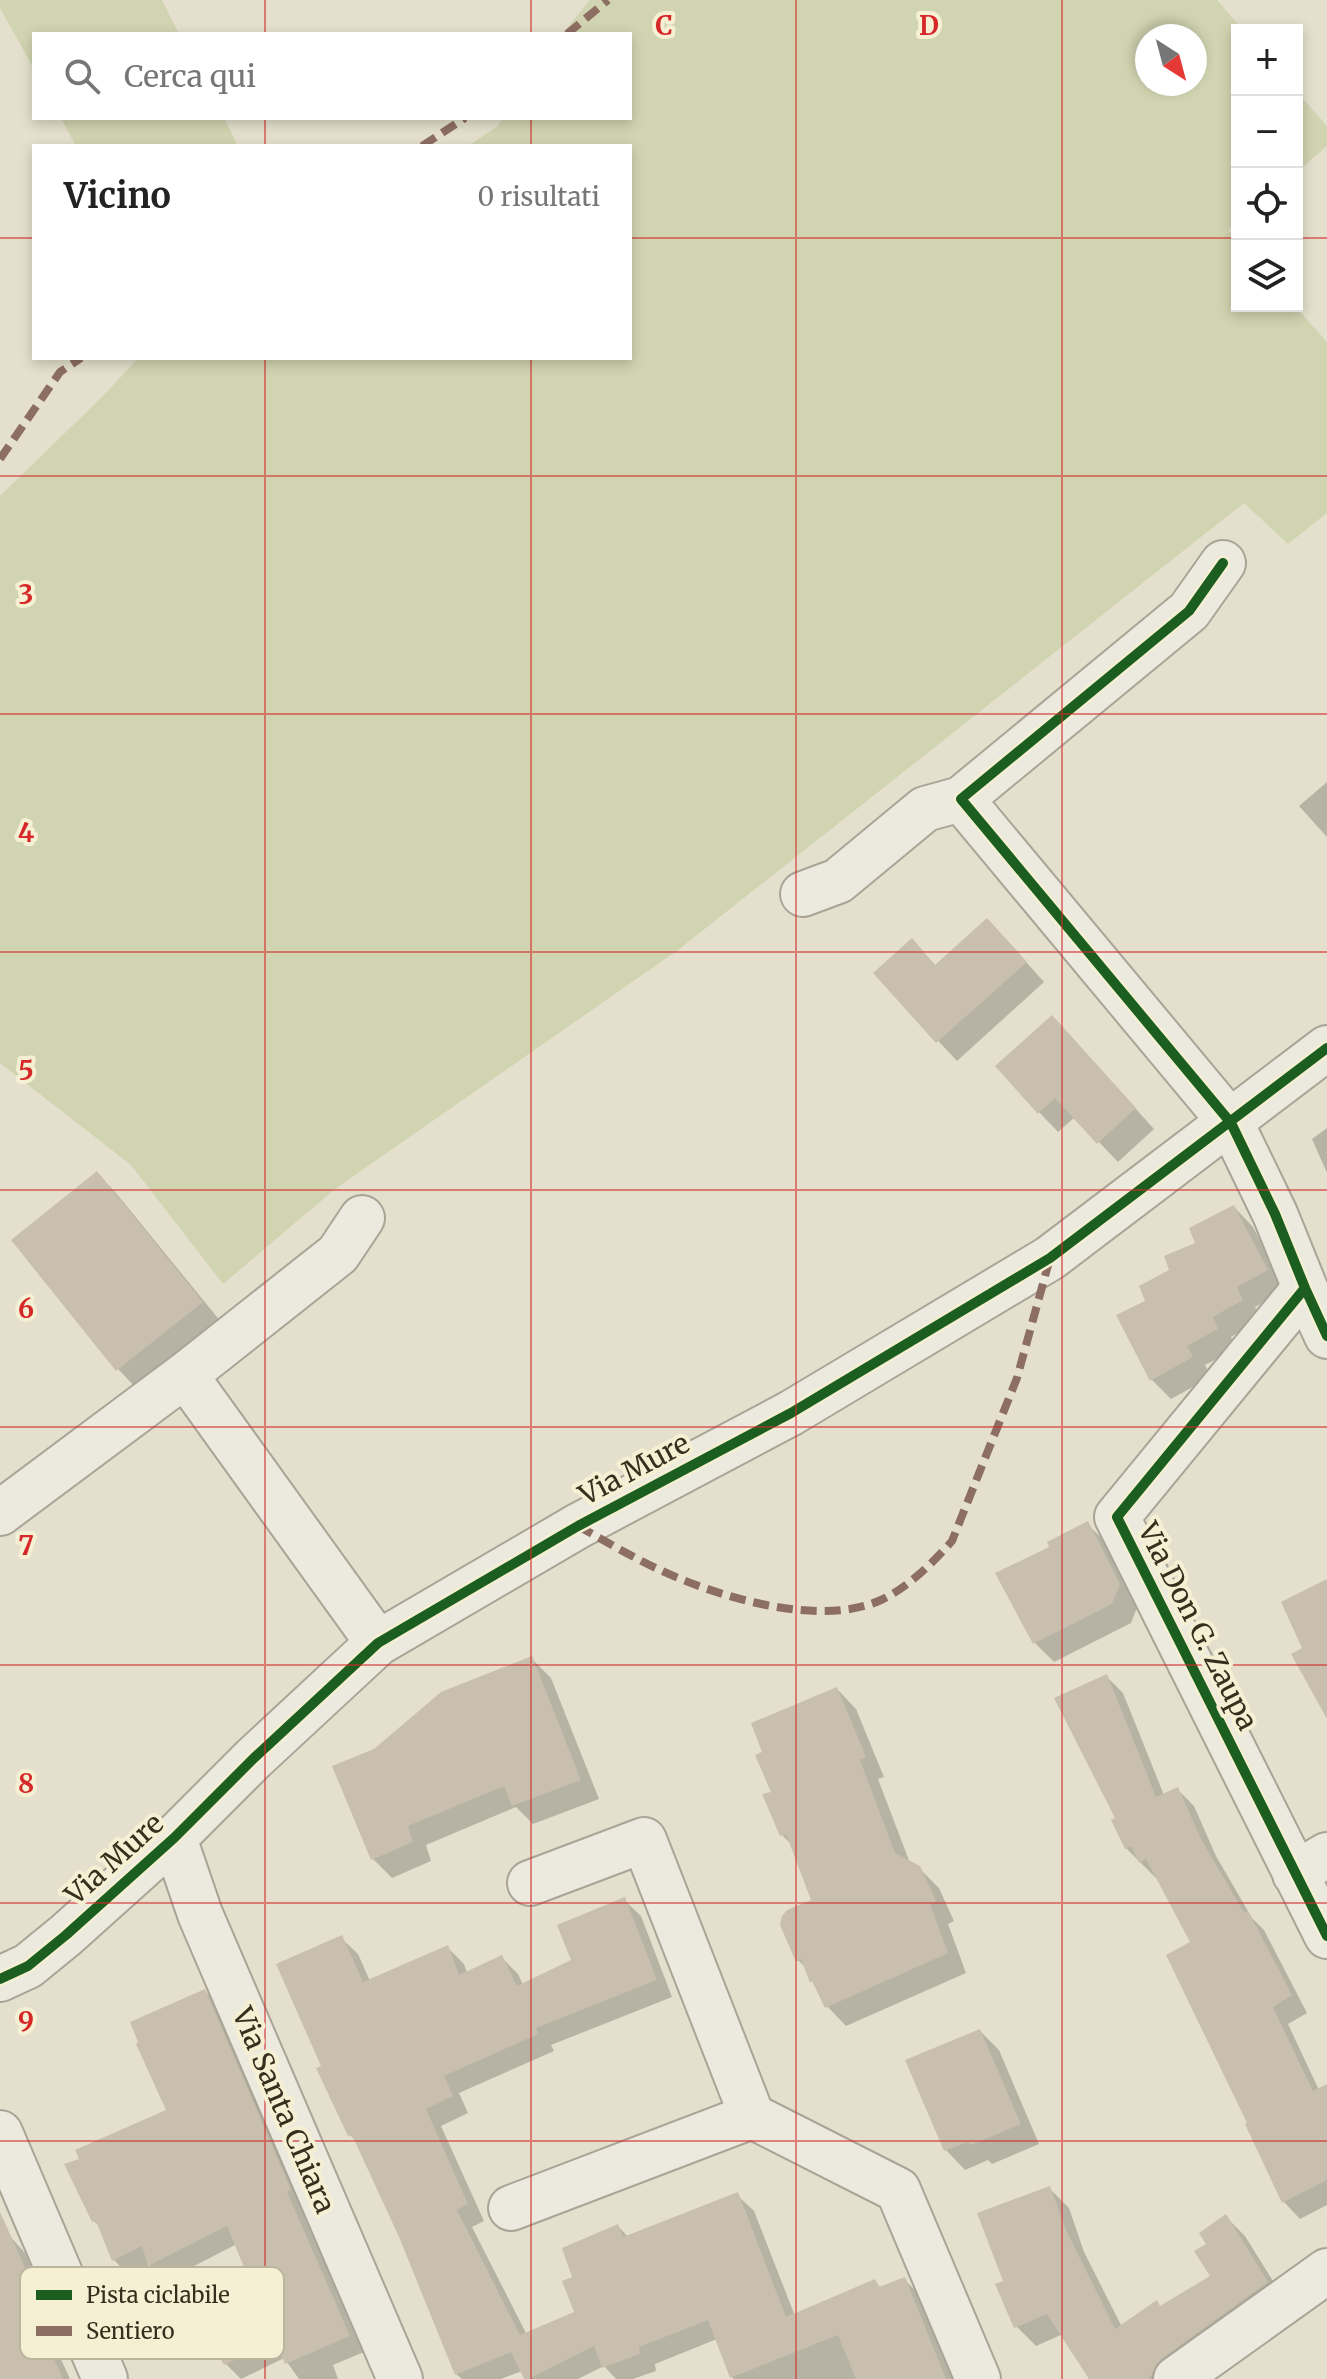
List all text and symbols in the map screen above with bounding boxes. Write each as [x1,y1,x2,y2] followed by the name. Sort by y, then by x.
[655,9,673,42] text: C
[919,9,939,42] text: D
[1135,24,1207,96] north arrow
[1231,24,1303,312] map controls
[1231,24,1303,96] button: +
[32,32,632,120] search box
[60,54,104,98] icon: search
[124,57,256,95] text: Cerca qui
[1231,96,1303,168] button: −
[1231,168,1303,240] button: locate
[64,175,171,217] text: Vicino
[477,180,600,213] text: 0 risultati
[1231,240,1303,312] button: layers
[19,578,33,611] text: 3
[18,816,35,849] text: 4
[18,1054,34,1087] text: 5
[18,1292,34,1325] text: 6
[572,1425,695,1514] street label: Via Mure
[1130,1515,1266,1736] street label: Via Don G. Zaupa
[18,1529,34,1562] text: 7
[18,1767,34,1800] text: 8
[57,1805,171,1913] street label: Via Mure
[224,2001,344,2218] street label: Via Santa Chiara
[18,2005,34,2038] text: 9
[20,2267,284,2359] legend
[86,2281,230,2309] text: Pista ciclabile
[86,2317,175,2345] text: Sentiero

